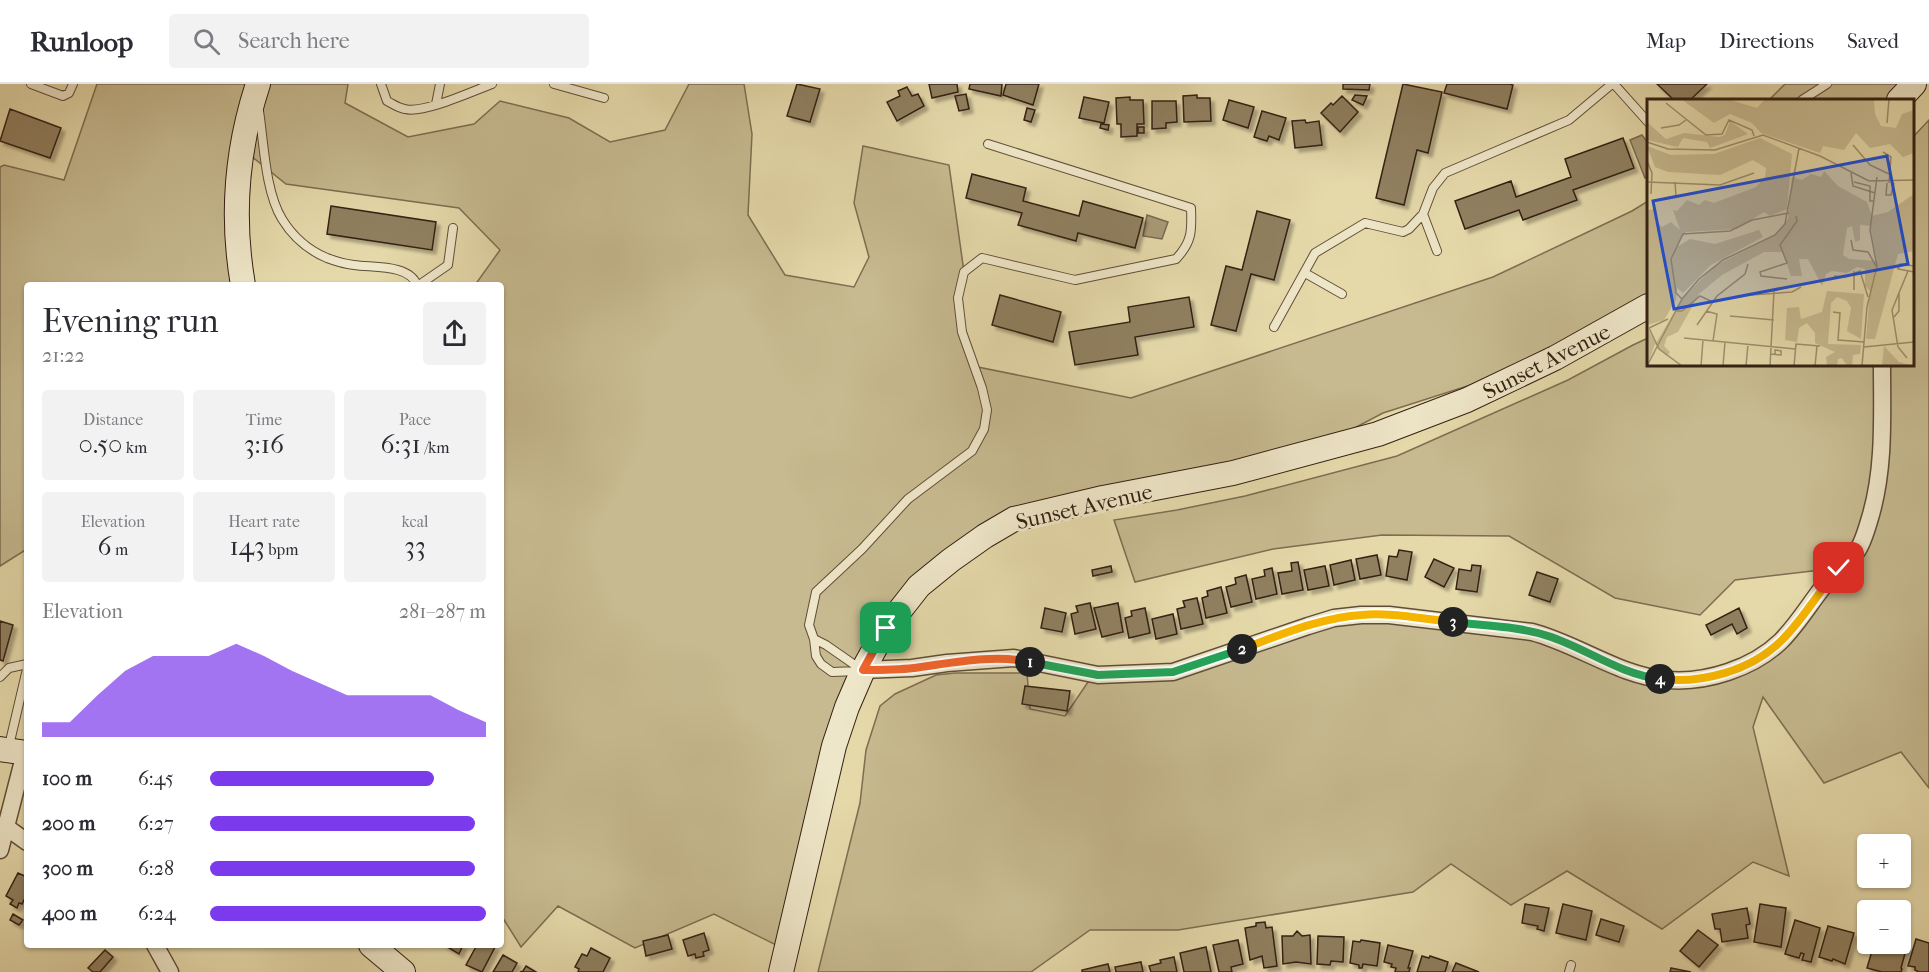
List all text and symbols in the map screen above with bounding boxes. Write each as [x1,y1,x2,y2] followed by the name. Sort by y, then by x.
[169,14,589,68] search box
[30,25,133,58] text: Runloop
[190,25,223,58] icon: search
[238,28,350,54] text: Search here
[1646,29,1686,53] text: Map
[1719,29,1814,53] text: Directions
[1847,29,1899,53] text: Saved
[1647,99,1914,366] inset map
[42,302,219,341] text: Evening run
[423,302,486,365] button: share
[1479,319,1614,405] street label: Sunset Avenue
[42,344,85,367] text: 21:22
[83,410,143,429] text: Distance
[246,410,282,429] text: Time
[399,410,431,429] text: Pace
[79,429,122,460] text: 0.50
[244,429,284,460] text: 3:16
[380,429,421,460] text: 6:31
[122,438,147,457] text: km
[421,438,450,457] text: /km
[1014,479,1155,535] street label: Sunset Avenue
[81,512,145,531] text: Elevation
[228,512,300,531] text: Heart rate
[402,512,428,531] text: kcal
[98,531,112,562] text: 6
[229,531,265,562] text: 143
[404,531,426,562] text: 33
[112,540,128,559] text: m
[265,540,299,559] text: bpm
[1813,542,1864,593] pin
[1822,551,1855,584] icon: check
[42,600,123,623] text: Elevation
[399,600,486,623] text: 281–287 m
[860,602,911,653] pin
[1438,607,1468,637] pin: 3
[869,611,902,644] icon: arrive
[1450,612,1456,631] text: 3
[1227,634,1257,664] pin: 2
[1238,639,1246,658] text: 2
[1015,647,1045,677] pin: 1
[1027,652,1033,671] text: 1
[1645,664,1675,694] pin: 4
[1655,669,1665,688] text: 4
[42,767,92,790] text: 100 m
[138,767,174,790] text: 6:45
[42,812,95,835] text: 200 m
[138,812,174,835] text: 6:27
[1857,834,1911,954] map controls
[1857,834,1911,888] button: +
[42,857,93,880] text: 300 m
[138,857,174,880] text: 6:28
[1857,900,1911,954] button: −
[42,902,97,925] text: 400 m
[138,902,176,925] text: 6:24

